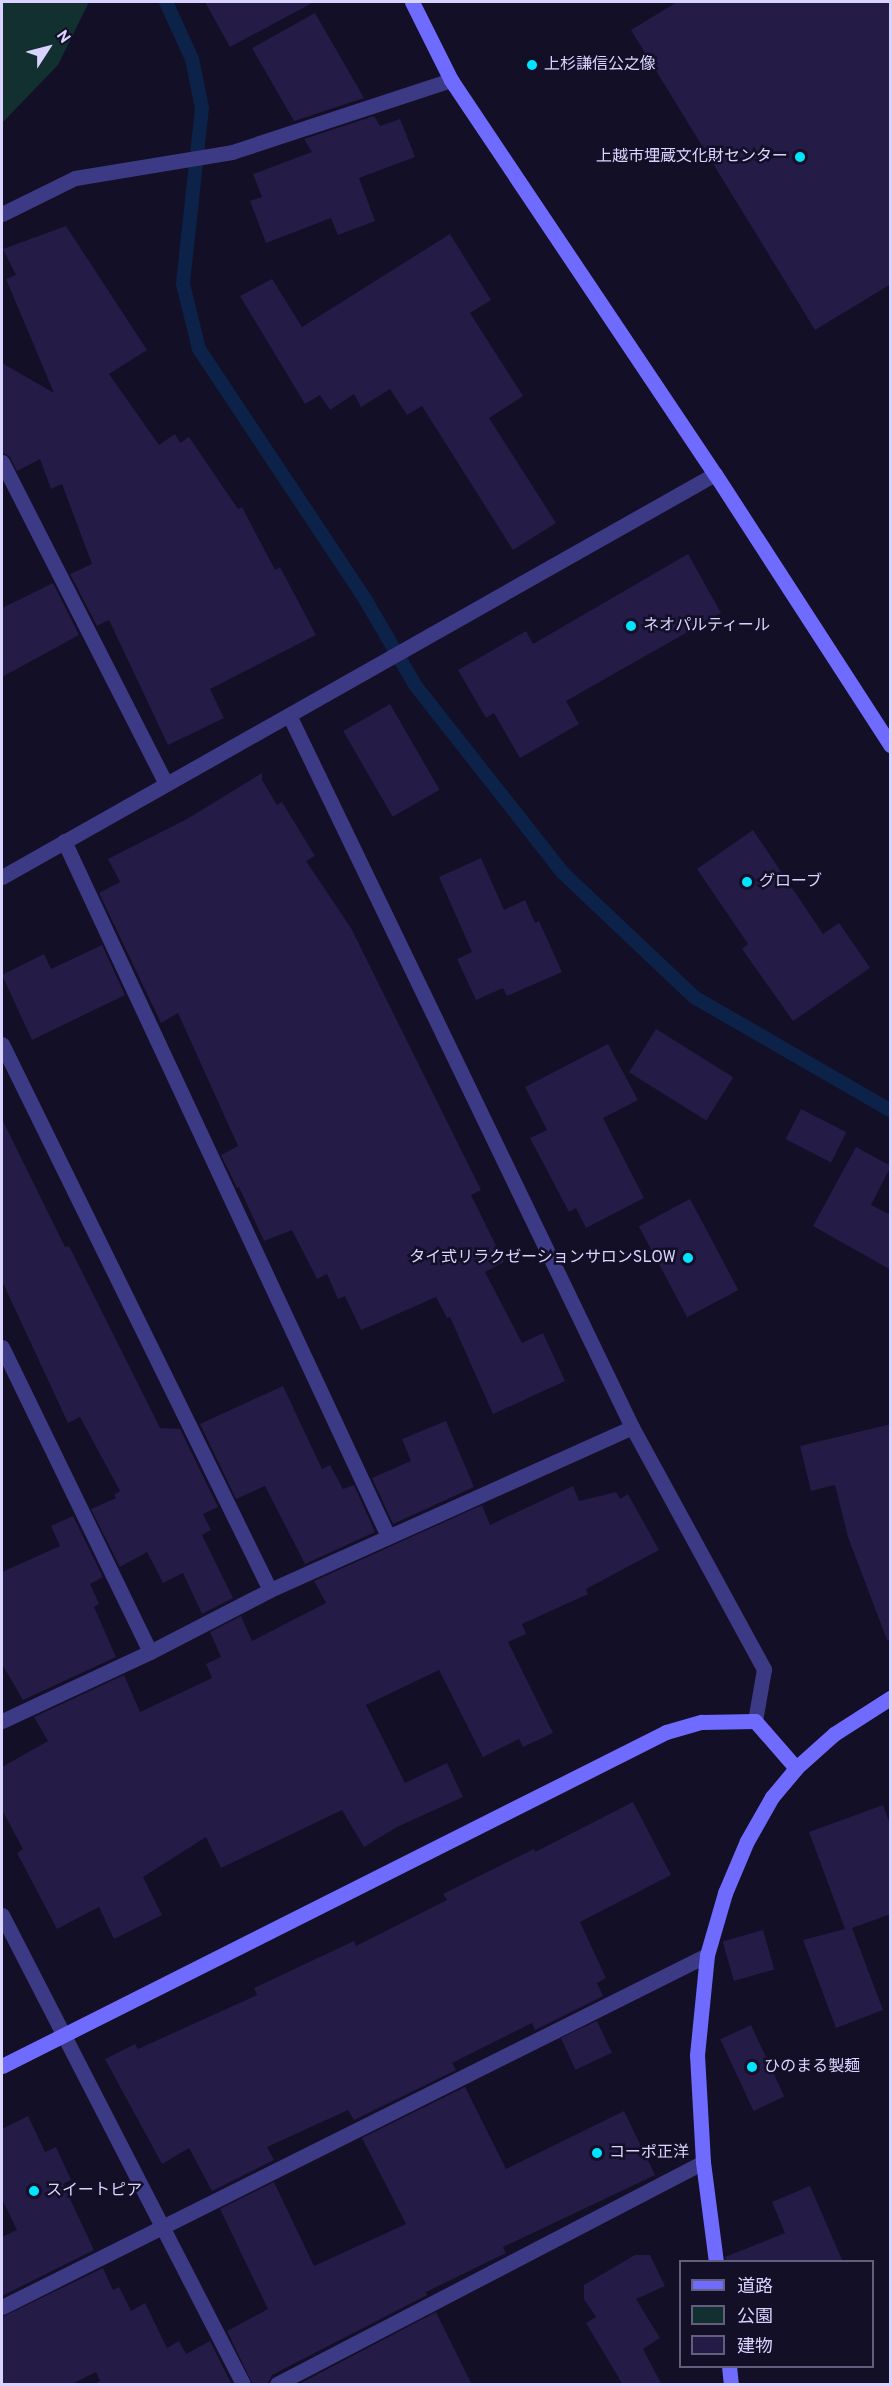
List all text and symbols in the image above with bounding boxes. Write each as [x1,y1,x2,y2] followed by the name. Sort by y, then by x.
[18,18,78,78] north arrow
[51,27,74,48] text: N
[544,55,656,75] place label: 上杉謙信公之像
[525,58,539,72] marker: 上杉謙信公之像
[596,147,788,167] place label: 上越市埋蔵文化財センター
[793,150,807,164] marker: 上越市埋蔵文化財センター
[643,616,771,636] place label: ネオパルティール
[624,619,638,633] marker: ネオパルティール
[759,872,823,892] place label: グローブ
[740,875,754,889] marker: グローブ
[409,1248,676,1268] place label: タイ式リラクゼーションサロンSLOW
[681,1251,695,1265] marker: タイ式リラクゼーションサロンSLOW
[764,2057,860,2077] place label: ひのまる製麺
[745,2060,759,2074] marker: ひのまる製麺
[609,2143,689,2163] place label: コーポ正洋
[590,2146,604,2160] marker: コーポ正洋
[46,2181,142,2201] place label: スイートピア
[27,2184,41,2198] marker: スイートピア
[679,2260,874,2368] legend
[737,2276,773,2299] text: 道路
[737,2306,773,2329] text: 公園
[737,2336,773,2359] text: 建物

